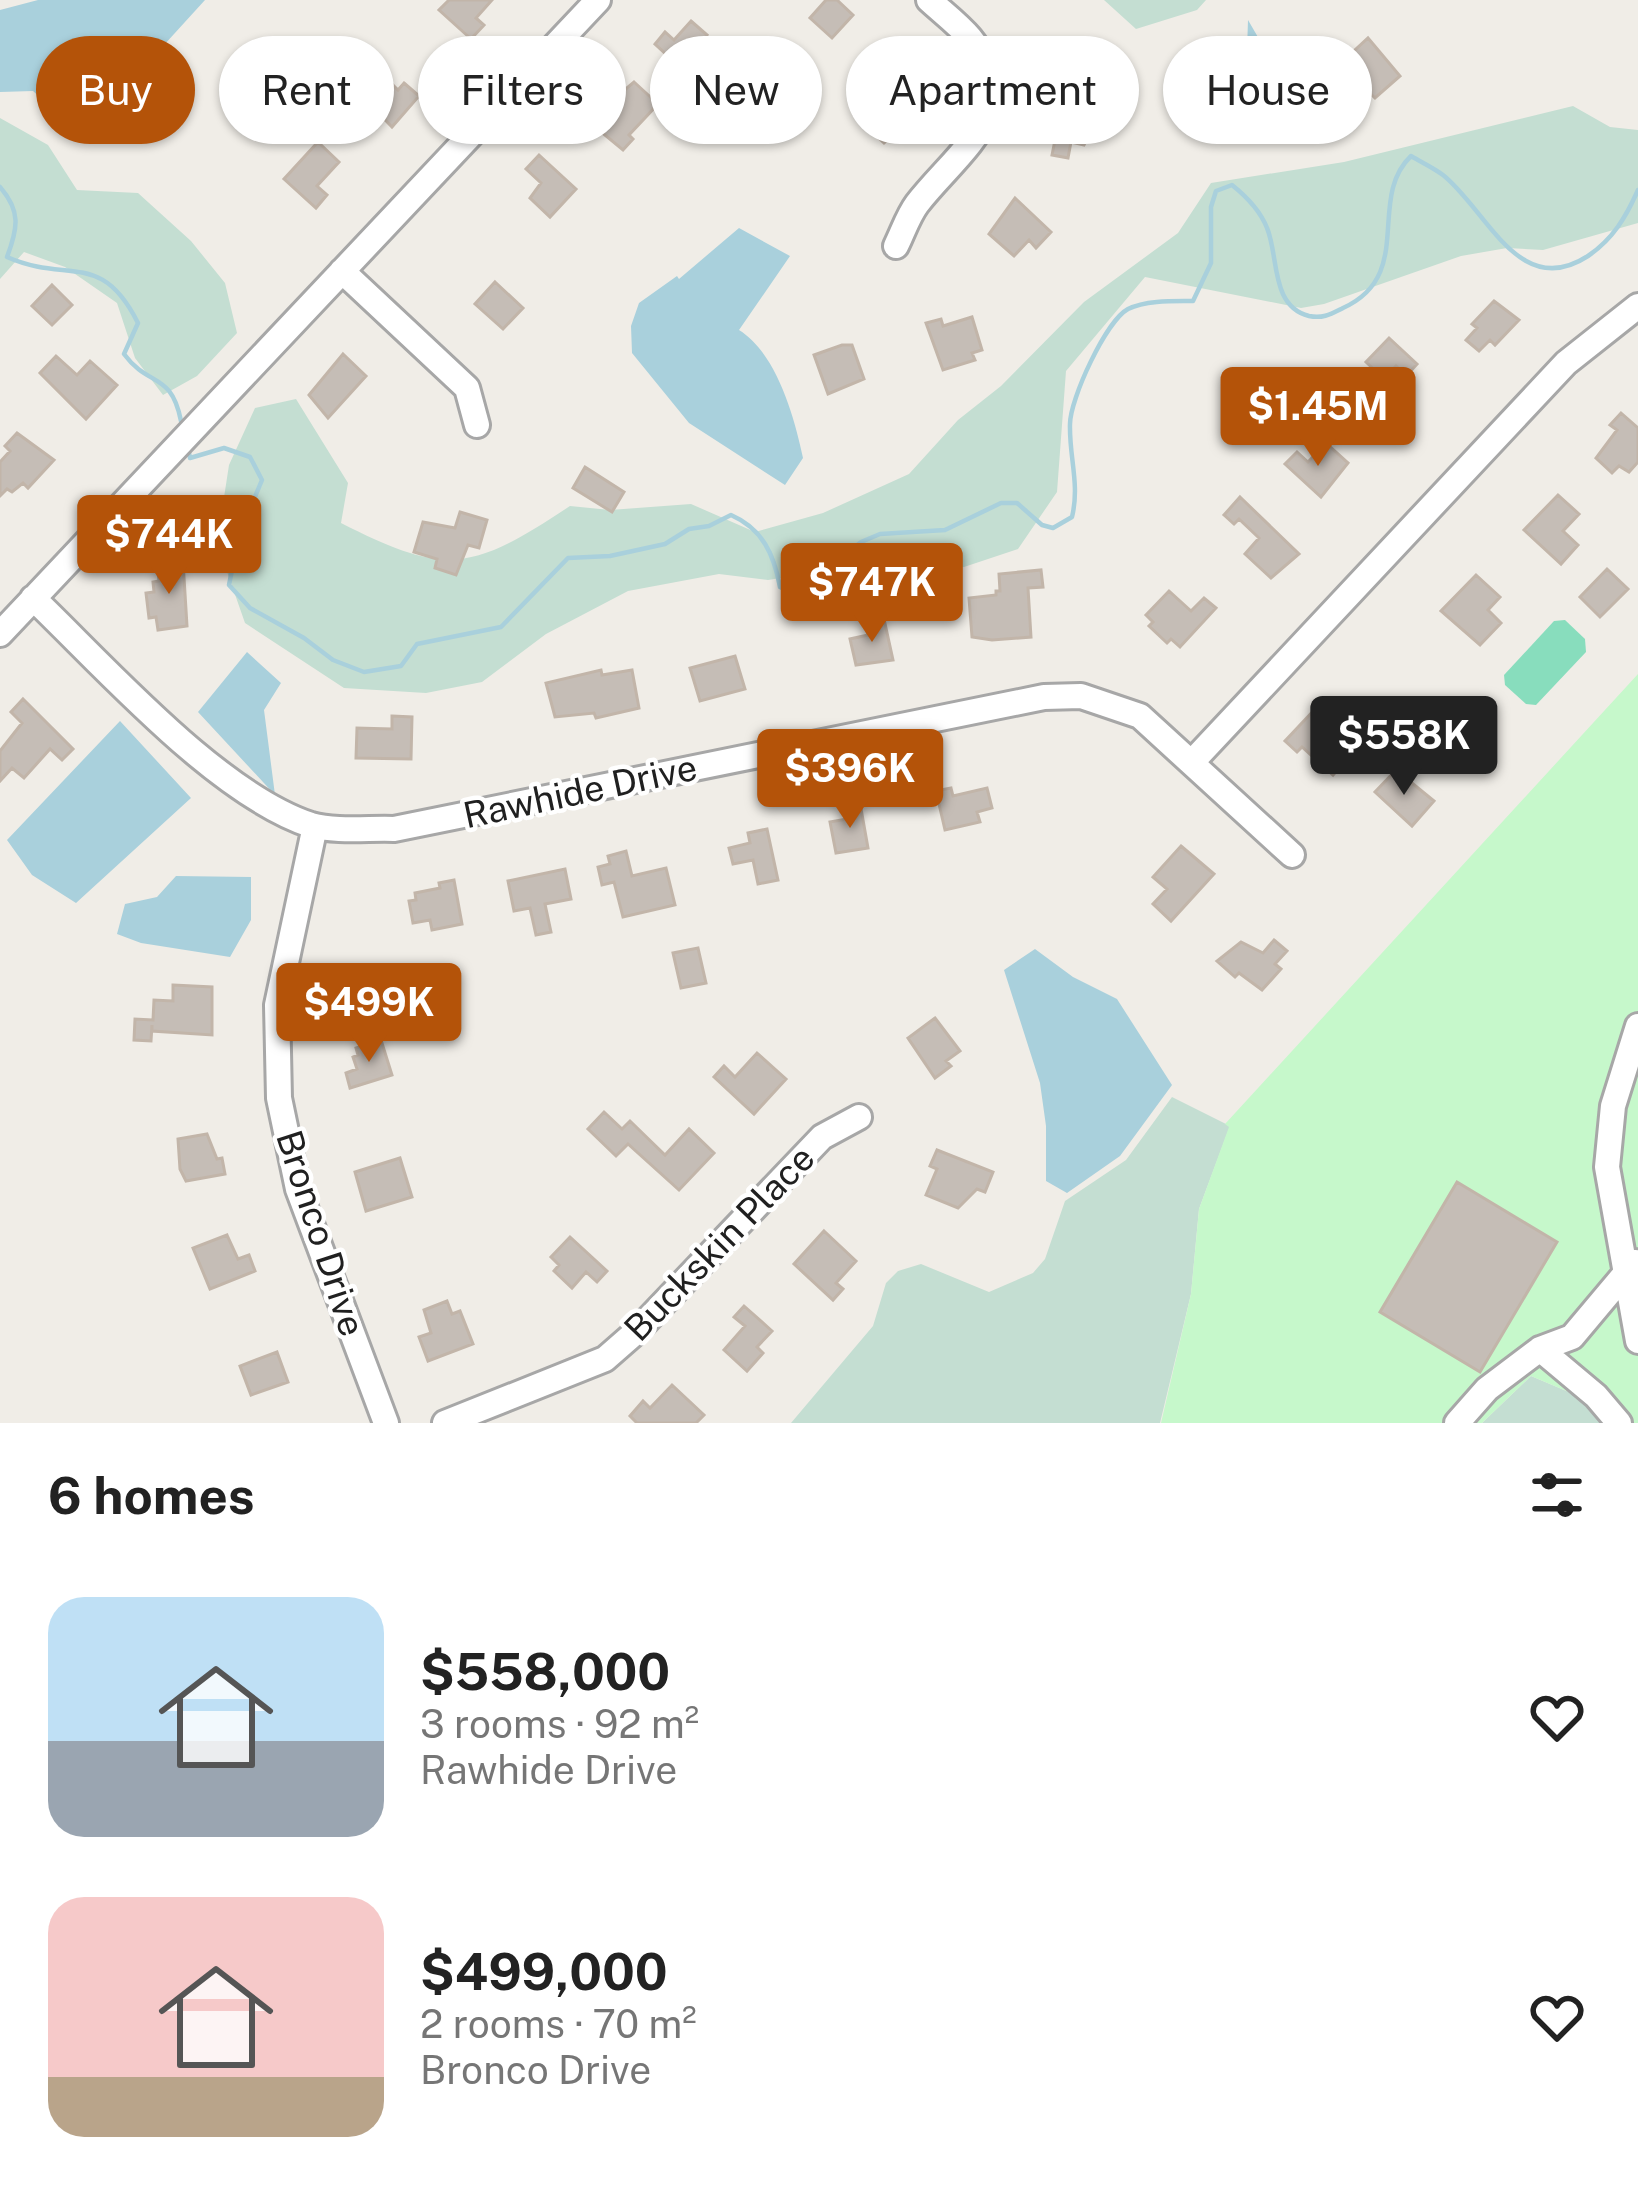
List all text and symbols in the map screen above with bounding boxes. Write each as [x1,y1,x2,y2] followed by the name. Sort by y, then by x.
[36,36,195,144] chip: Buy
[219,36,394,144] chip: Rent
[418,36,626,144] chip: Filters
[650,36,822,144] chip: New
[846,36,1139,144] chip: Apartment
[1163,36,1372,144] chip: House
[1220,367,1416,469] pin: $1.45M
[1248,383,1388,429] text: $1.45M
[85,495,253,597] pin: $744K
[104,511,234,557] text: $744K
[788,543,956,645] pin: $747K
[808,559,936,605] text: $747K
[1320,696,1488,798] pin: $558K
[1337,712,1471,758] text: $558K
[766,729,934,831] pin: $396K
[784,745,916,791] text: $396K
[459,746,701,836] street label: Rawhide Drive
[285,963,453,1065] pin: $499K
[303,979,435,1025] text: $499K
[268,1125,374,1341] street label: Bronco Drive
[615,1137,823,1349] street label: Buckskin Place
[1524,1462,1590,1528] icon: filters
[48,1466,255,1525] text: 6 homes
[420,1642,670,1701] text: $558,000
[144,1645,288,1789] icon: home
[1524,1684,1590,1750] icon: heart
[420,1701,699,1747] text: 3 rooms · 92 m²
[420,1747,677,1793] text: Rawhide Drive
[420,1942,668,2001] text: $499,000
[144,1945,288,2089] icon: home
[1524,1984,1590,2050] icon: heart
[420,2001,697,2047] text: 2 rooms · 70 m²
[420,2047,651,2093] text: Bronco Drive

